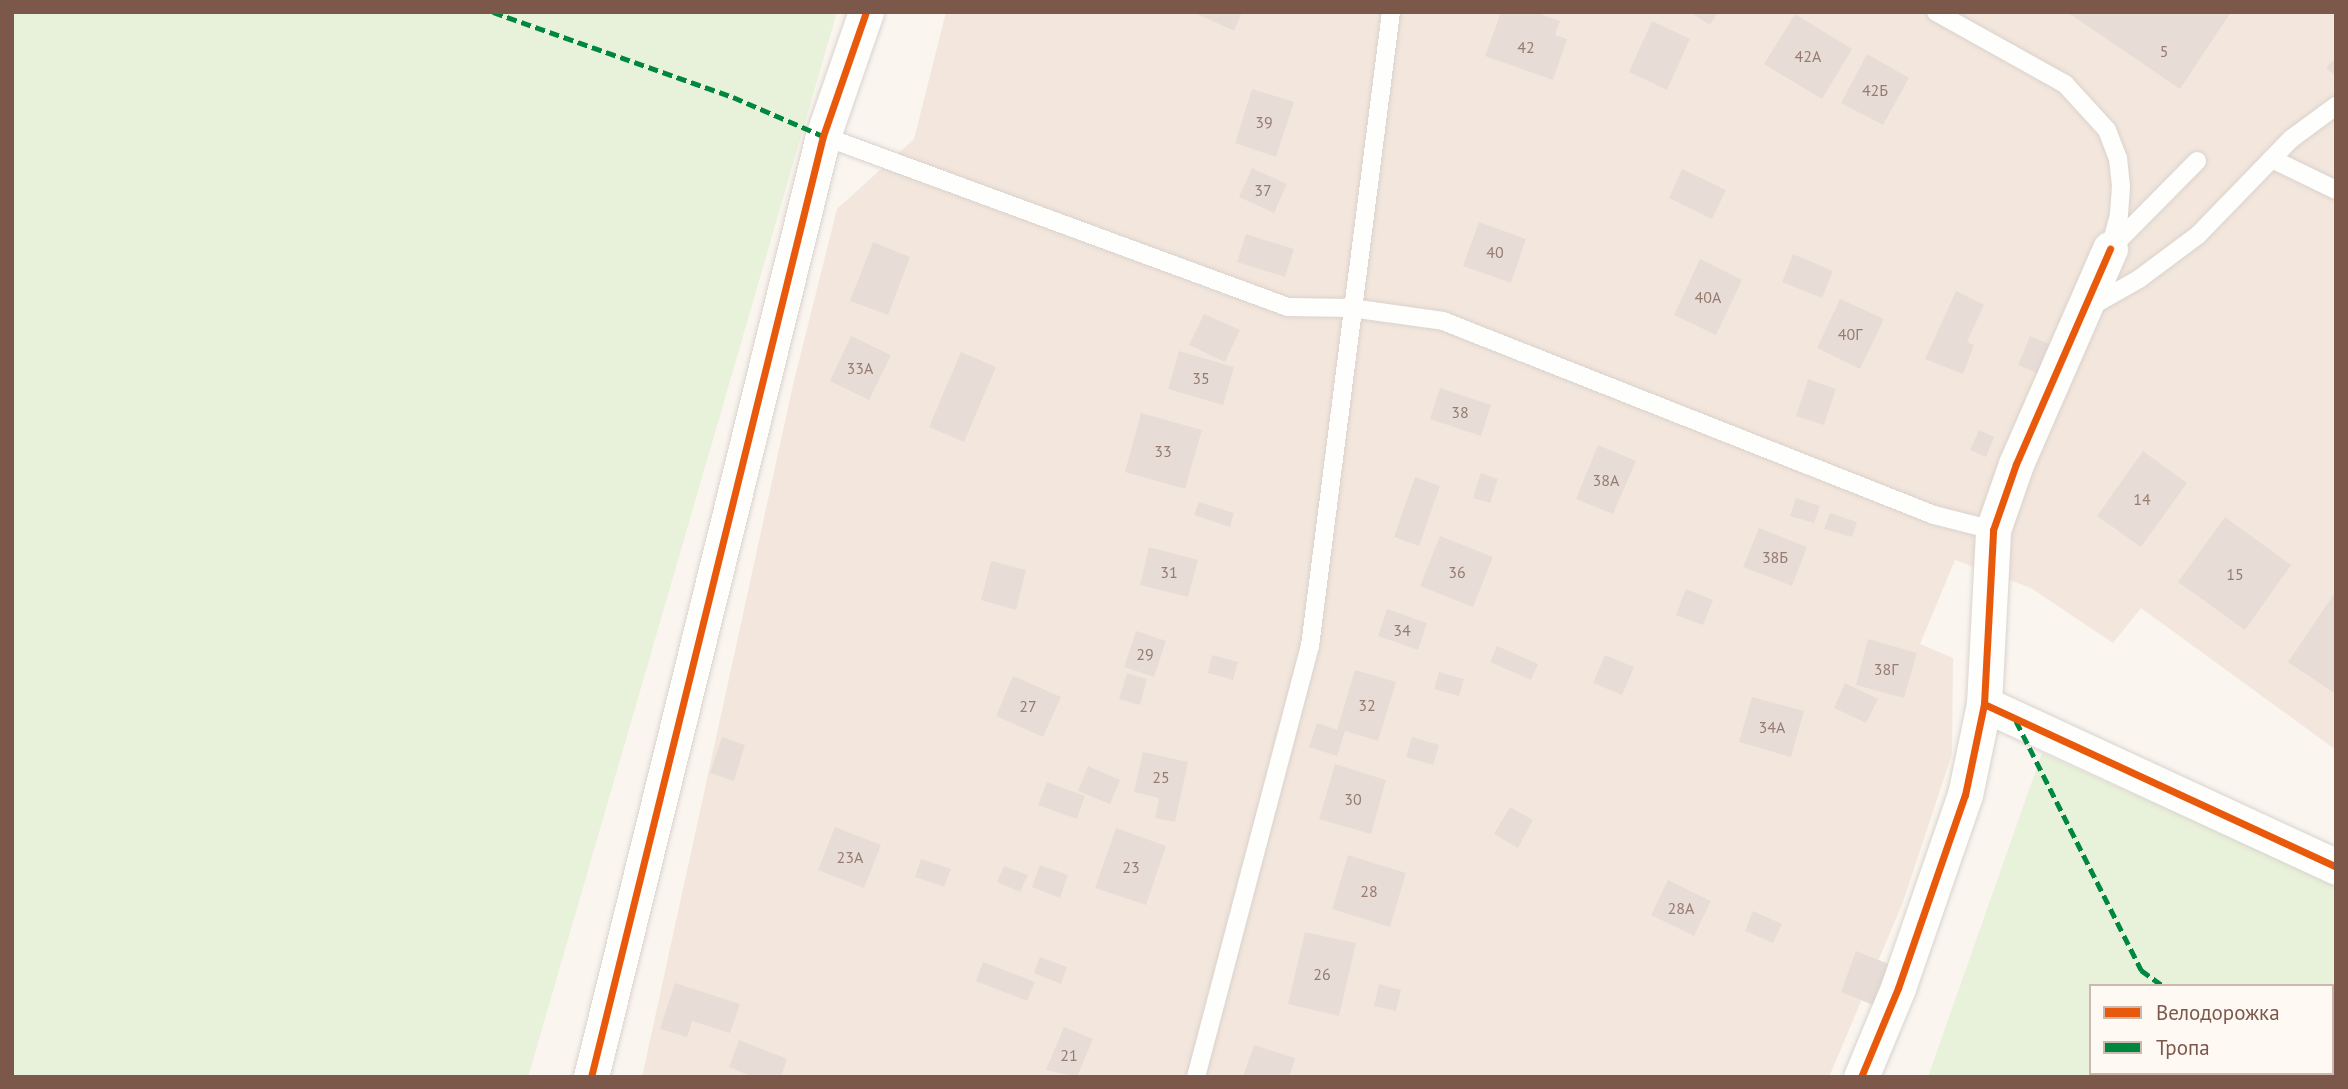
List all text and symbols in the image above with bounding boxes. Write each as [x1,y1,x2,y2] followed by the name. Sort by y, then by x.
[1517,37,1535,57] house number: 42
[2160,41,2168,61] house number: 5
[1795,46,1821,66] house number: 42А
[1862,80,1888,100] house number: 42Б
[1255,112,1273,132] house number: 39
[1254,180,1272,200] house number: 37
[1486,242,1504,262] house number: 40
[1695,287,1721,307] house number: 40А
[1838,324,1862,344] house number: 40Г
[847,358,873,378] house number: 33А
[1192,368,1210,388] house number: 35
[1451,402,1469,422] house number: 38
[1154,441,1172,461] house number: 33
[1593,470,1619,490] house number: 38А
[2133,489,2151,509] house number: 14
[1762,547,1788,567] house number: 38Б
[1160,562,1178,582] house number: 31
[1448,562,1466,582] house number: 36
[2226,564,2244,584] house number: 15
[1393,620,1411,640] house number: 34
[1136,644,1154,664] house number: 29
[1874,659,1898,679] house number: 38Г
[1358,695,1376,715] house number: 32
[1019,696,1037,716] house number: 27
[1759,717,1785,737] house number: 34А
[1152,767,1170,787] house number: 25
[1344,789,1362,809] house number: 30
[837,847,863,867] house number: 23А
[1122,857,1140,877] house number: 23
[1360,881,1378,901] house number: 28
[1668,898,1694,918] house number: 28А
[1313,964,1331,984] house number: 26
[2089,984,2334,1075] legend
[2156,999,2280,1026] text: Велодорожка
[2156,1034,2210,1061] text: Тропа
[1060,1045,1078,1065] house number: 21

